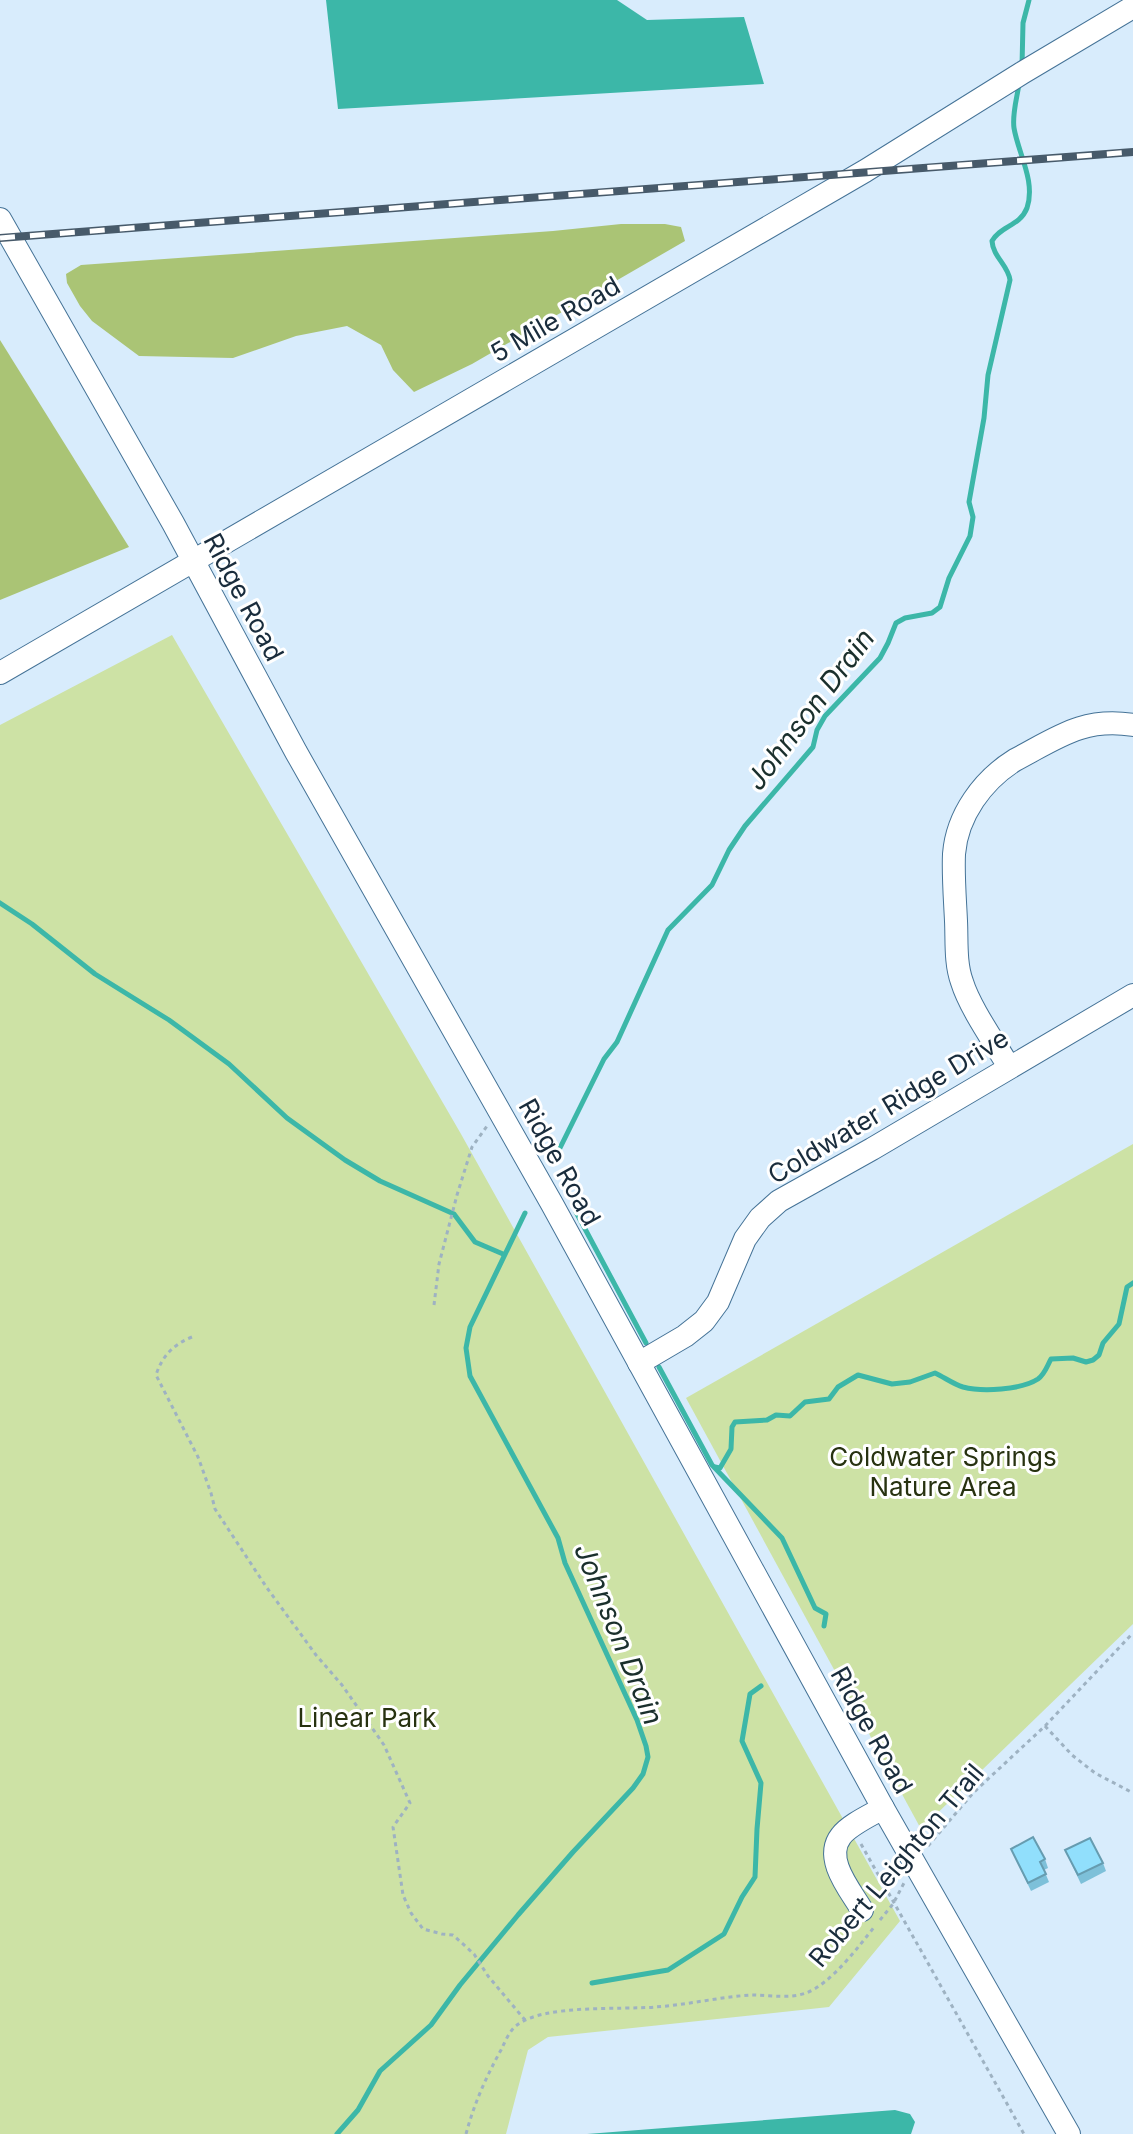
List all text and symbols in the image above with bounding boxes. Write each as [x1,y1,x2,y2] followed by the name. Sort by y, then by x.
[485,269,625,369] street label: 5 Mile Road
[197,528,291,666] street label: Ridge Road
[738,622,882,796] water label: Johnson Drain
[762,1022,1014,1190] street label: Coldwater Ridge Drive
[512,1093,608,1231] street label: Ridge Road
[829,1441,1057,1502] park label: Coldwater Springs Nature Area
[567,1538,671,1730] water label: Johnson Drain
[824,1661,920,1799] street label: Ridge Road
[297,1702,437,1733] park label: Linear Park
[802,1757,990,1973] street label: Robert Leighton Trail

